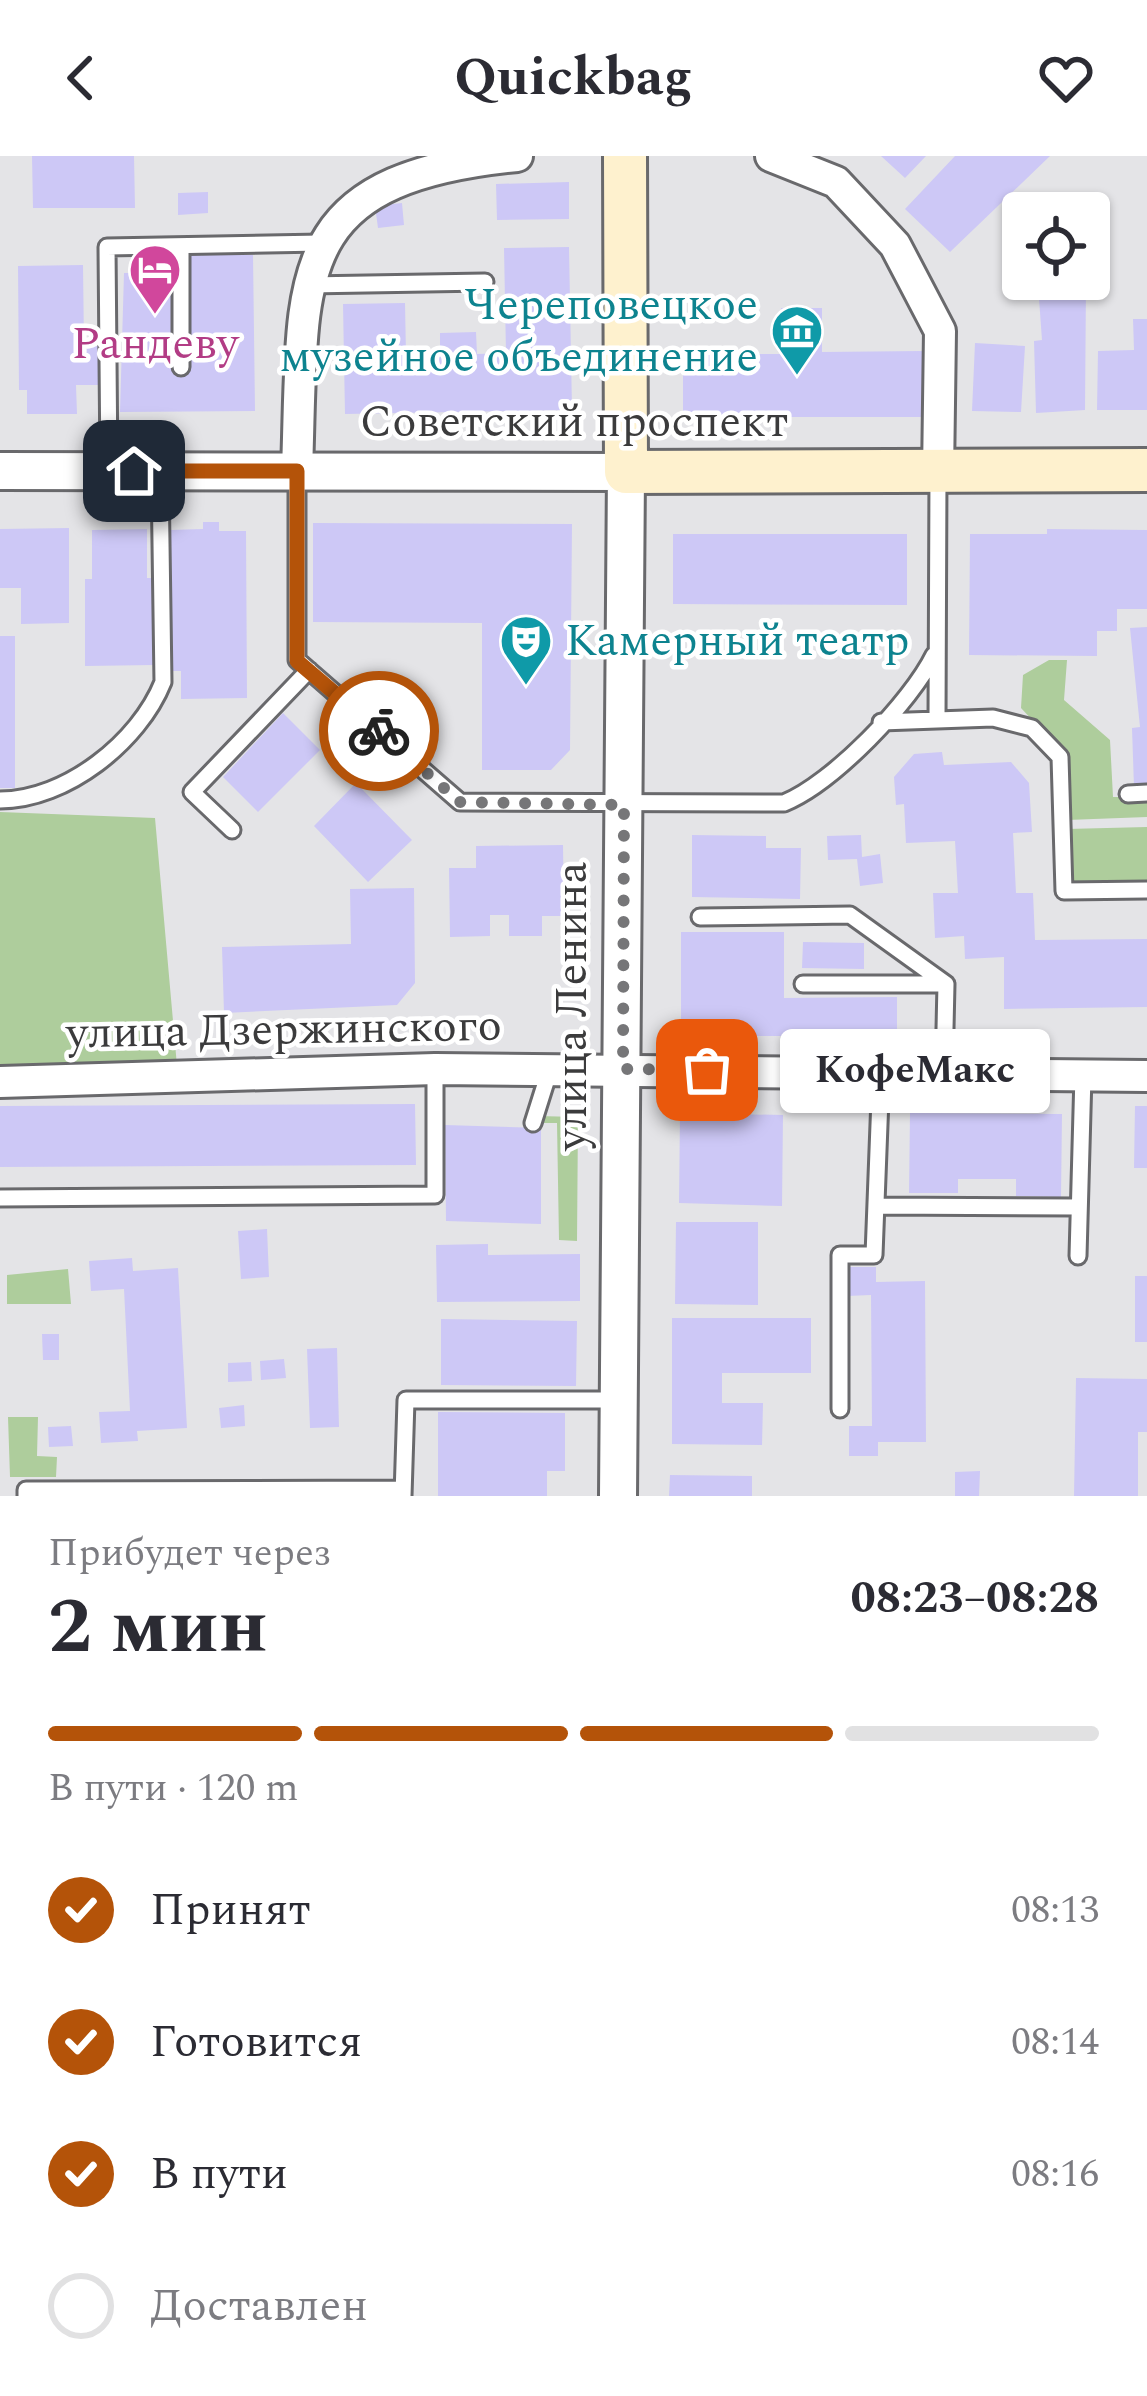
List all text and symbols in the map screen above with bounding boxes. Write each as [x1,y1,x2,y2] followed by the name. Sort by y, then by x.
[454,37,693,119] text: Quickbag
[48,45,114,111] icon: back
[1033,45,1099,111] icon: heart
[1002,192,1110,300] map controls
[1002,192,1110,300] button: locate
[127,242,183,316] hotel icon: Рандеву
[280,271,758,392] place label: Череповецкое музейное объединение
[769,303,825,377] museum icon: Череповецкое музейное объединение
[72,310,240,379] place label: Рандеву
[360,388,788,457] street label: Советский проспект
[83,420,185,522] pin
[101,438,167,504] icon: home
[565,607,909,676] place label: Камерный театр
[498,613,554,687] theatre icon: Камерный театр
[319,671,439,791] courier
[346,698,412,764] icon: bike
[538,861,607,1153] street label: улица Ленина
[64,992,502,1068] street label: улица Дзержинского
[656,1019,758,1121] pin
[779,1028,1049,1112] callout: КофеМакс
[674,1037,740,1103] icon: bag
[815,1041,1015,1100] text: КофеМакс
[48,1524,331,1583] text: Прибудет через
[850,1564,1099,1633] text: 08:23–08:28
[48,1568,268,1687] text: 2 мин
[48,1759,299,1818] text: В пути · 120 m
[150,1876,311,1945] text: Принят
[48,1877,114,1943] icon: check
[1011,1881,1099,1940] text: 08:13
[150,2008,362,2077] text: Готовится
[48,2009,114,2075] icon: check
[1011,2013,1099,2072] text: 08:14
[150,2140,288,2209] text: В пути
[48,2141,114,2207] icon: check
[1011,2145,1099,2204] text: 08:16
[150,2272,368,2341] text: Доставлен

